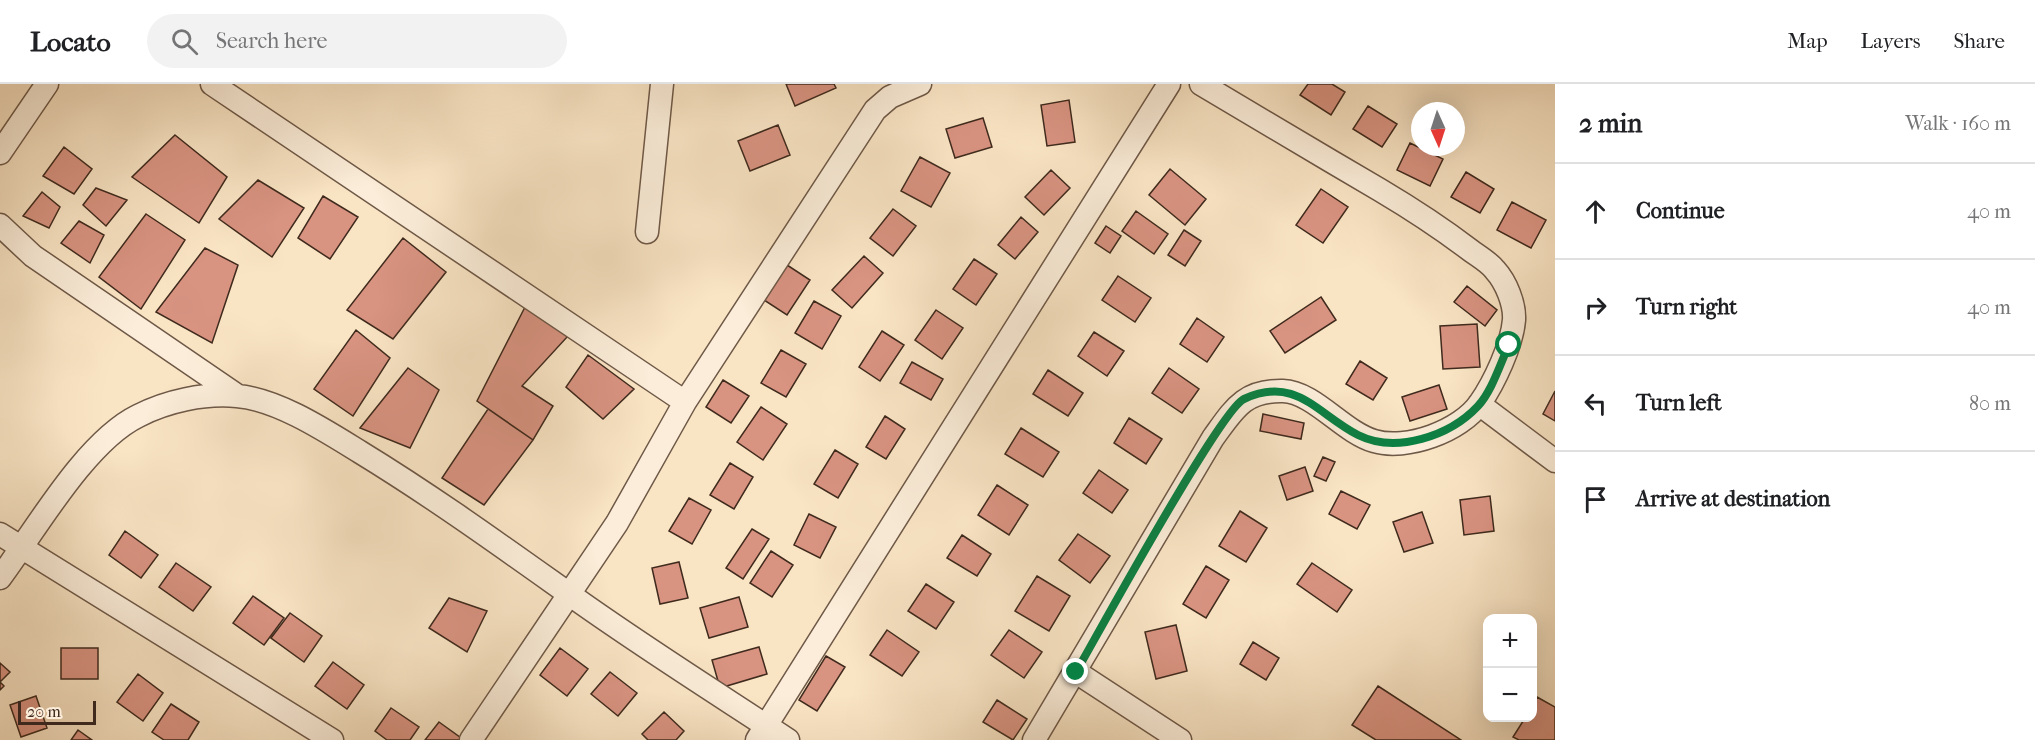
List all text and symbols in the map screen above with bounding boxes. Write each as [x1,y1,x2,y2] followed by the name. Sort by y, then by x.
[147,14,567,68] search box
[30,25,111,58] text: Locato
[168,25,201,58] icon: search
[216,28,327,54] text: Search here
[1787,29,1828,53] text: Map
[1861,29,1920,53] text: Layers
[1953,29,2005,53] text: Share
[1411,102,1465,156] north arrow
[1579,108,1642,139] text: 2 min
[1905,112,2011,135] text: Walk · 160 m
[1579,195,1612,228] icon: ahead
[1636,198,1725,224] text: Continue
[1967,200,2011,223] text: 40 m
[1579,291,1612,324] icon: right
[1636,294,1737,320] text: Turn right
[1967,296,2011,319] text: 40 m
[1495,331,1521,357] route start
[1579,387,1612,420] icon: left
[1636,390,1722,416] text: Turn left
[1969,392,2011,415] text: 80 m
[1579,483,1612,516] icon: arrive
[1636,486,1830,512] text: Arrive at destination
[1483,614,1537,722] map controls
[1483,614,1537,668] button: +
[1062,658,1088,684] route end
[1483,668,1537,722] button: −
[18,698,96,726] scale bar
[27,702,61,721] text: 20 m

